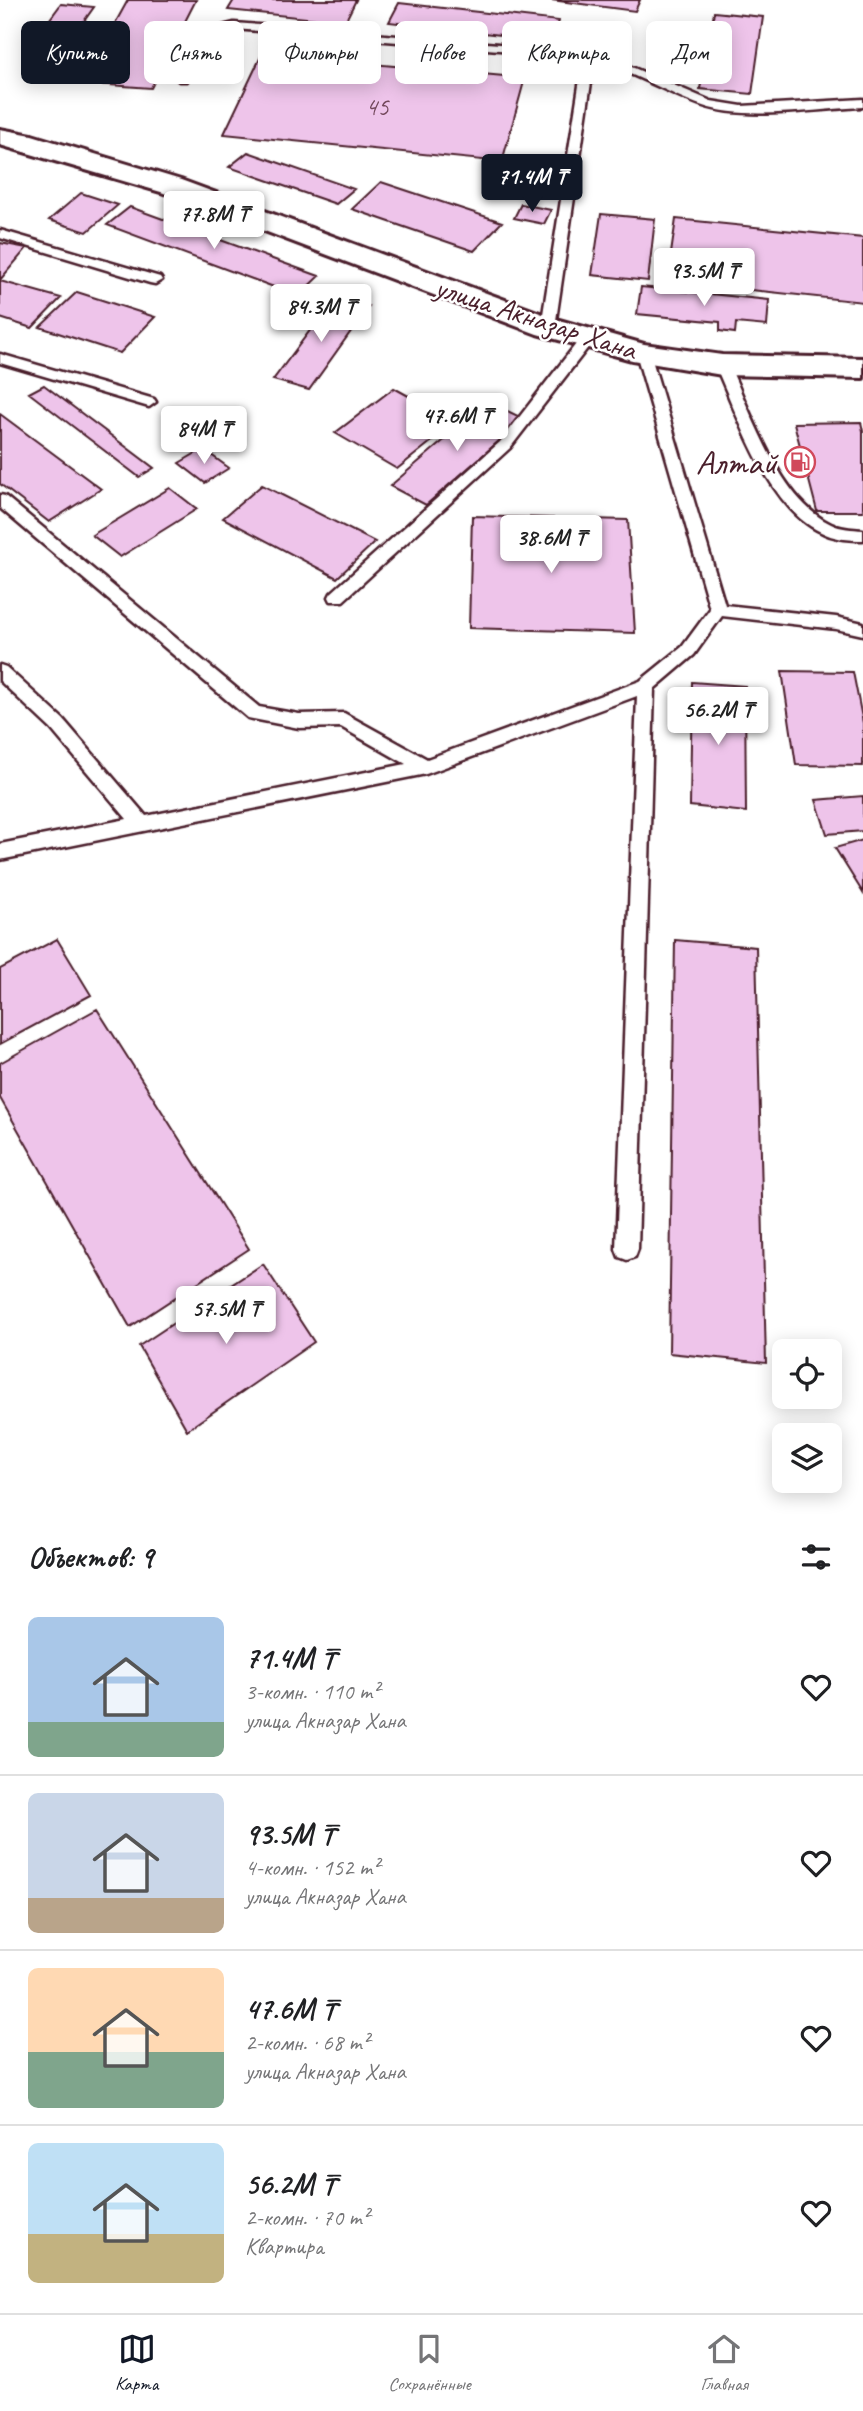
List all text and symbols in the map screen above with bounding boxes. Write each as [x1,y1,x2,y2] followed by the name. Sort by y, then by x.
[21,21,130,84] chip: Купить
[144,21,244,84] chip: Снять
[258,21,381,84] chip: Фильтры
[395,21,488,84] chip: Новое
[502,21,632,84] chip: Квартира
[646,21,732,84] chip: Дом
[365,90,390,123] house number: 45
[467,154,597,214] pin: 71.4M ₸
[497,162,567,191] text: 71.4M ₸
[149,191,279,251] pin: 77.8M ₸
[180,199,248,228] text: 77.8M ₸
[639,248,769,308] pin: 93.5M ₸
[670,256,738,285] text: 93.5M ₸
[429,267,643,369] street label: улица Акназар Хана
[256,284,386,344] pin: 84.3M ₸
[286,292,356,321] text: 84.3M ₸
[392,393,522,453] pin: 47.6M ₸
[422,401,492,430] text: 47.6M ₸
[155,406,253,466] pin: 84M ₸
[177,414,231,443] text: 84M ₸
[696,440,779,485] place label: Алтай
[783,445,817,479] fuel station icon: Алтай
[486,516,616,575] pin: 38.6M ₸
[516,523,586,552] text: 38.6M ₸
[653,688,783,747] pin: 56.2M ₸
[683,695,753,724] text: 56.2M ₸
[161,1286,291,1346] pin: 57.5M ₸
[192,1294,260,1323] text: 57.5M ₸
[772,1339,842,1493] map controls
[772,1339,842,1409] button: locate
[772,1423,842,1493] button: layers
[28,1538,153,1576] text: Объектов: 9
[797,1538,835,1576] icon: filters
[245,1639,335,1677] text: 71.4M ₸
[84,1645,168,1729] icon: home
[797,1668,835,1706] icon: heart
[245,1677,379,1706] text: 3-комн. · 110 m²
[245,1706,406,1735] text: улица Акназар Хана
[245,1815,334,1853] text: 93.5M ₸
[84,1821,168,1905] icon: home
[797,1844,835,1882] icon: heart
[245,1853,379,1882] text: 4-комн. · 152 m²
[245,1882,406,1911] text: улица Акназар Хана
[245,1990,336,2028] text: 47.6M ₸
[84,1996,168,2080] icon: home
[797,2019,835,2057] icon: heart
[245,2028,369,2057] text: 2-комн. · 68 m²
[245,2057,406,2086] text: улица Акназар Хана
[245,2165,335,2203] text: 56.2M ₸
[84,2171,168,2255] icon: home
[797,2194,835,2232] icon: heart
[245,2203,369,2232] text: 2-комн. · 70 m²
[245,2232,323,2261] text: Квартира
[115,2330,158,2396] tab: Карта
[388,2330,471,2396] tab: Сохранённые
[700,2330,748,2396] tab: Главная

